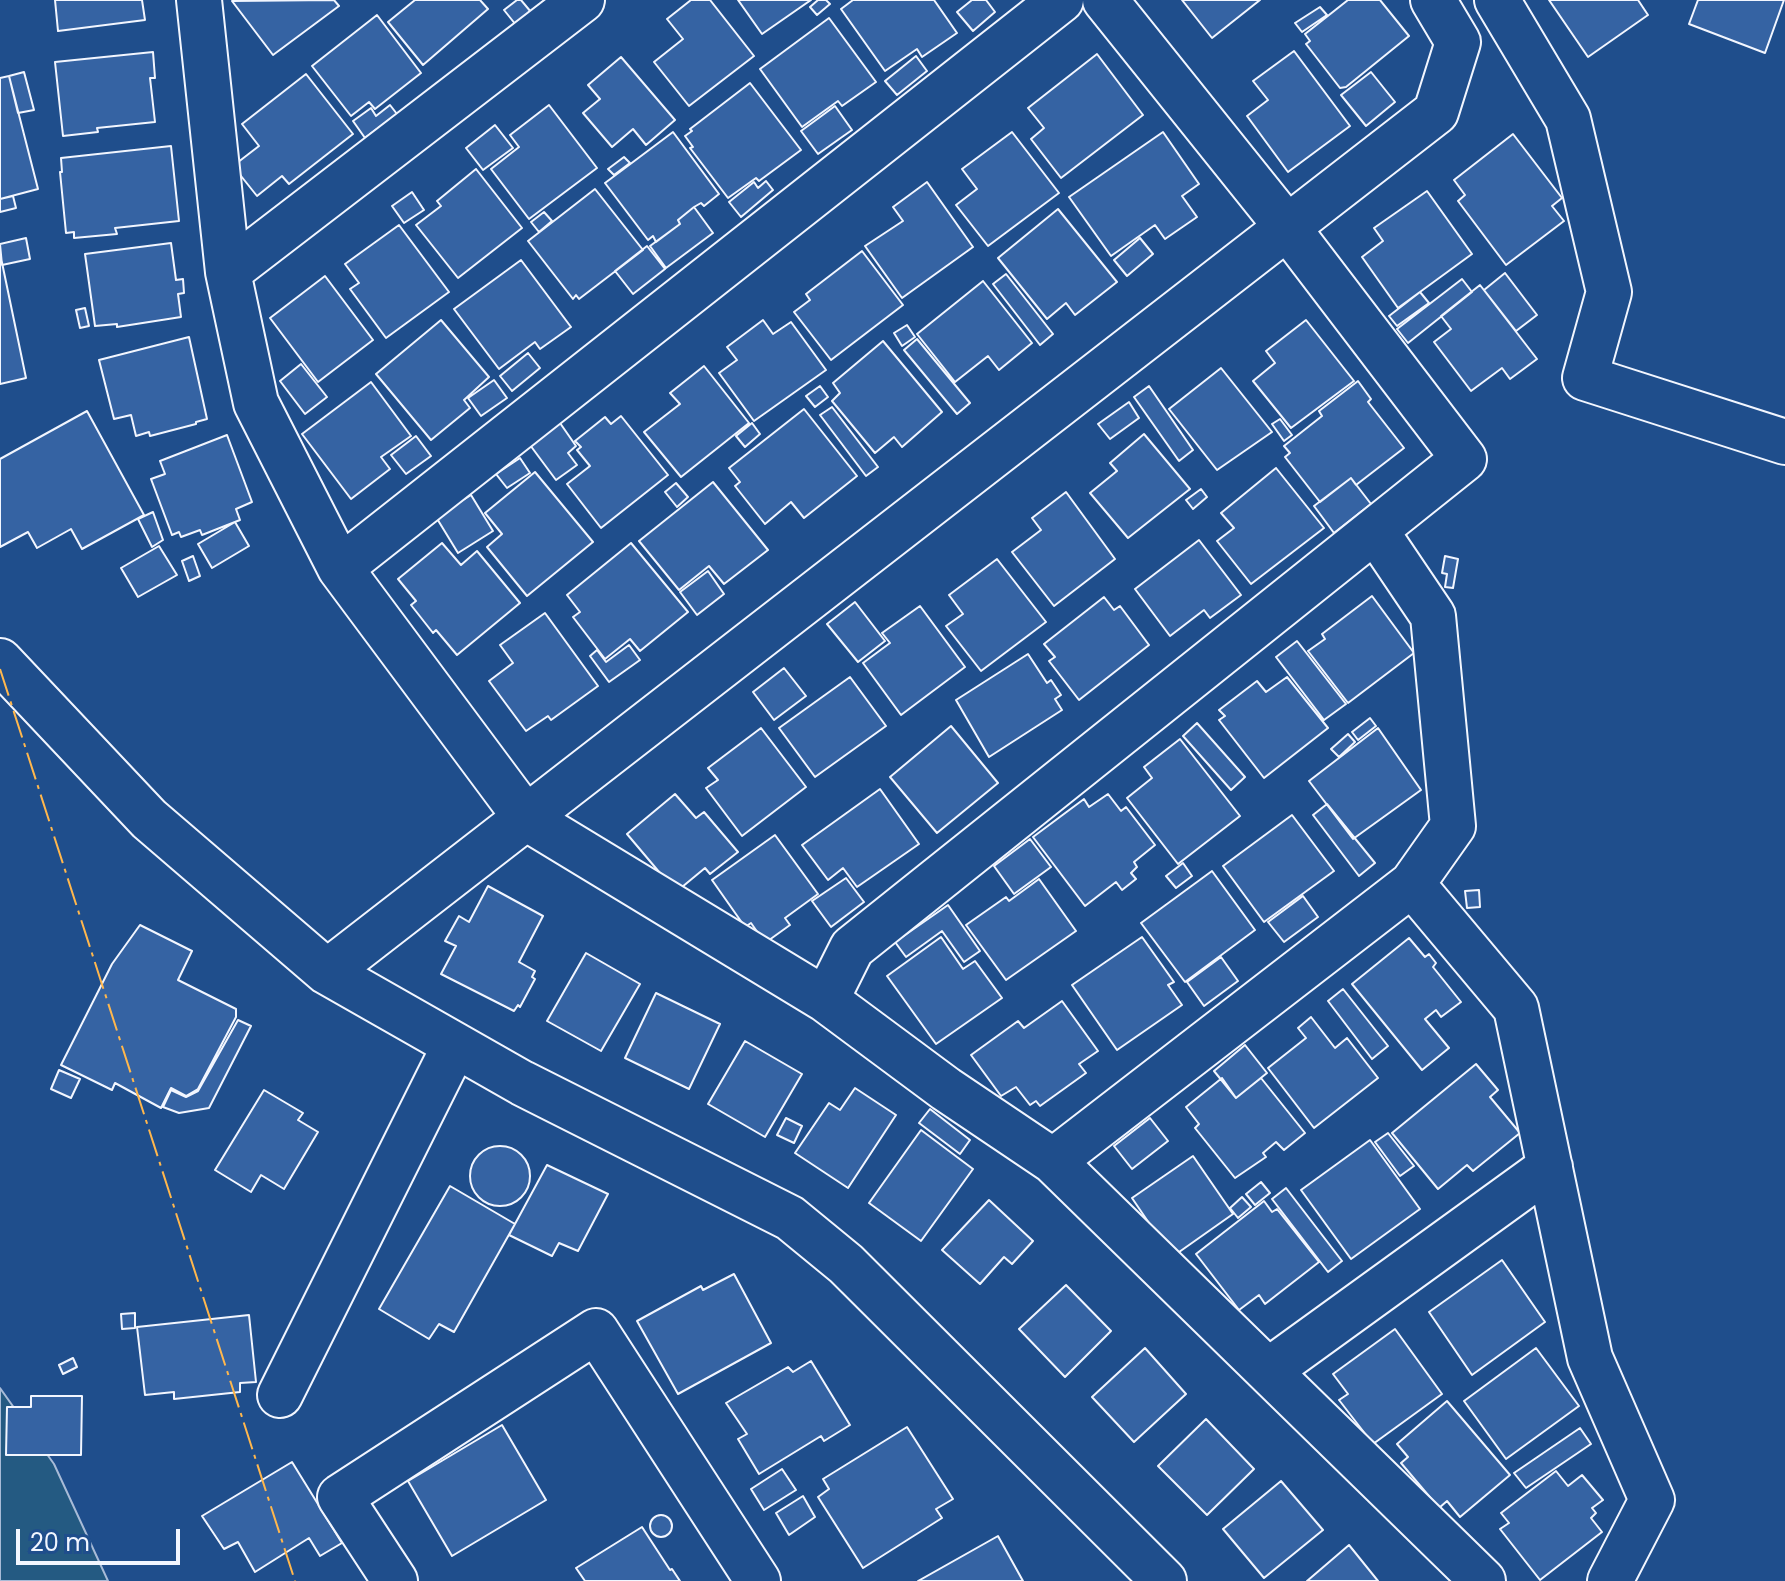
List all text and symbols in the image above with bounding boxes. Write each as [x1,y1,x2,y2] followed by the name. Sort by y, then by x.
[20,1513,184,1563] scale bar
[30,1526,90,1559] text: 20 m

